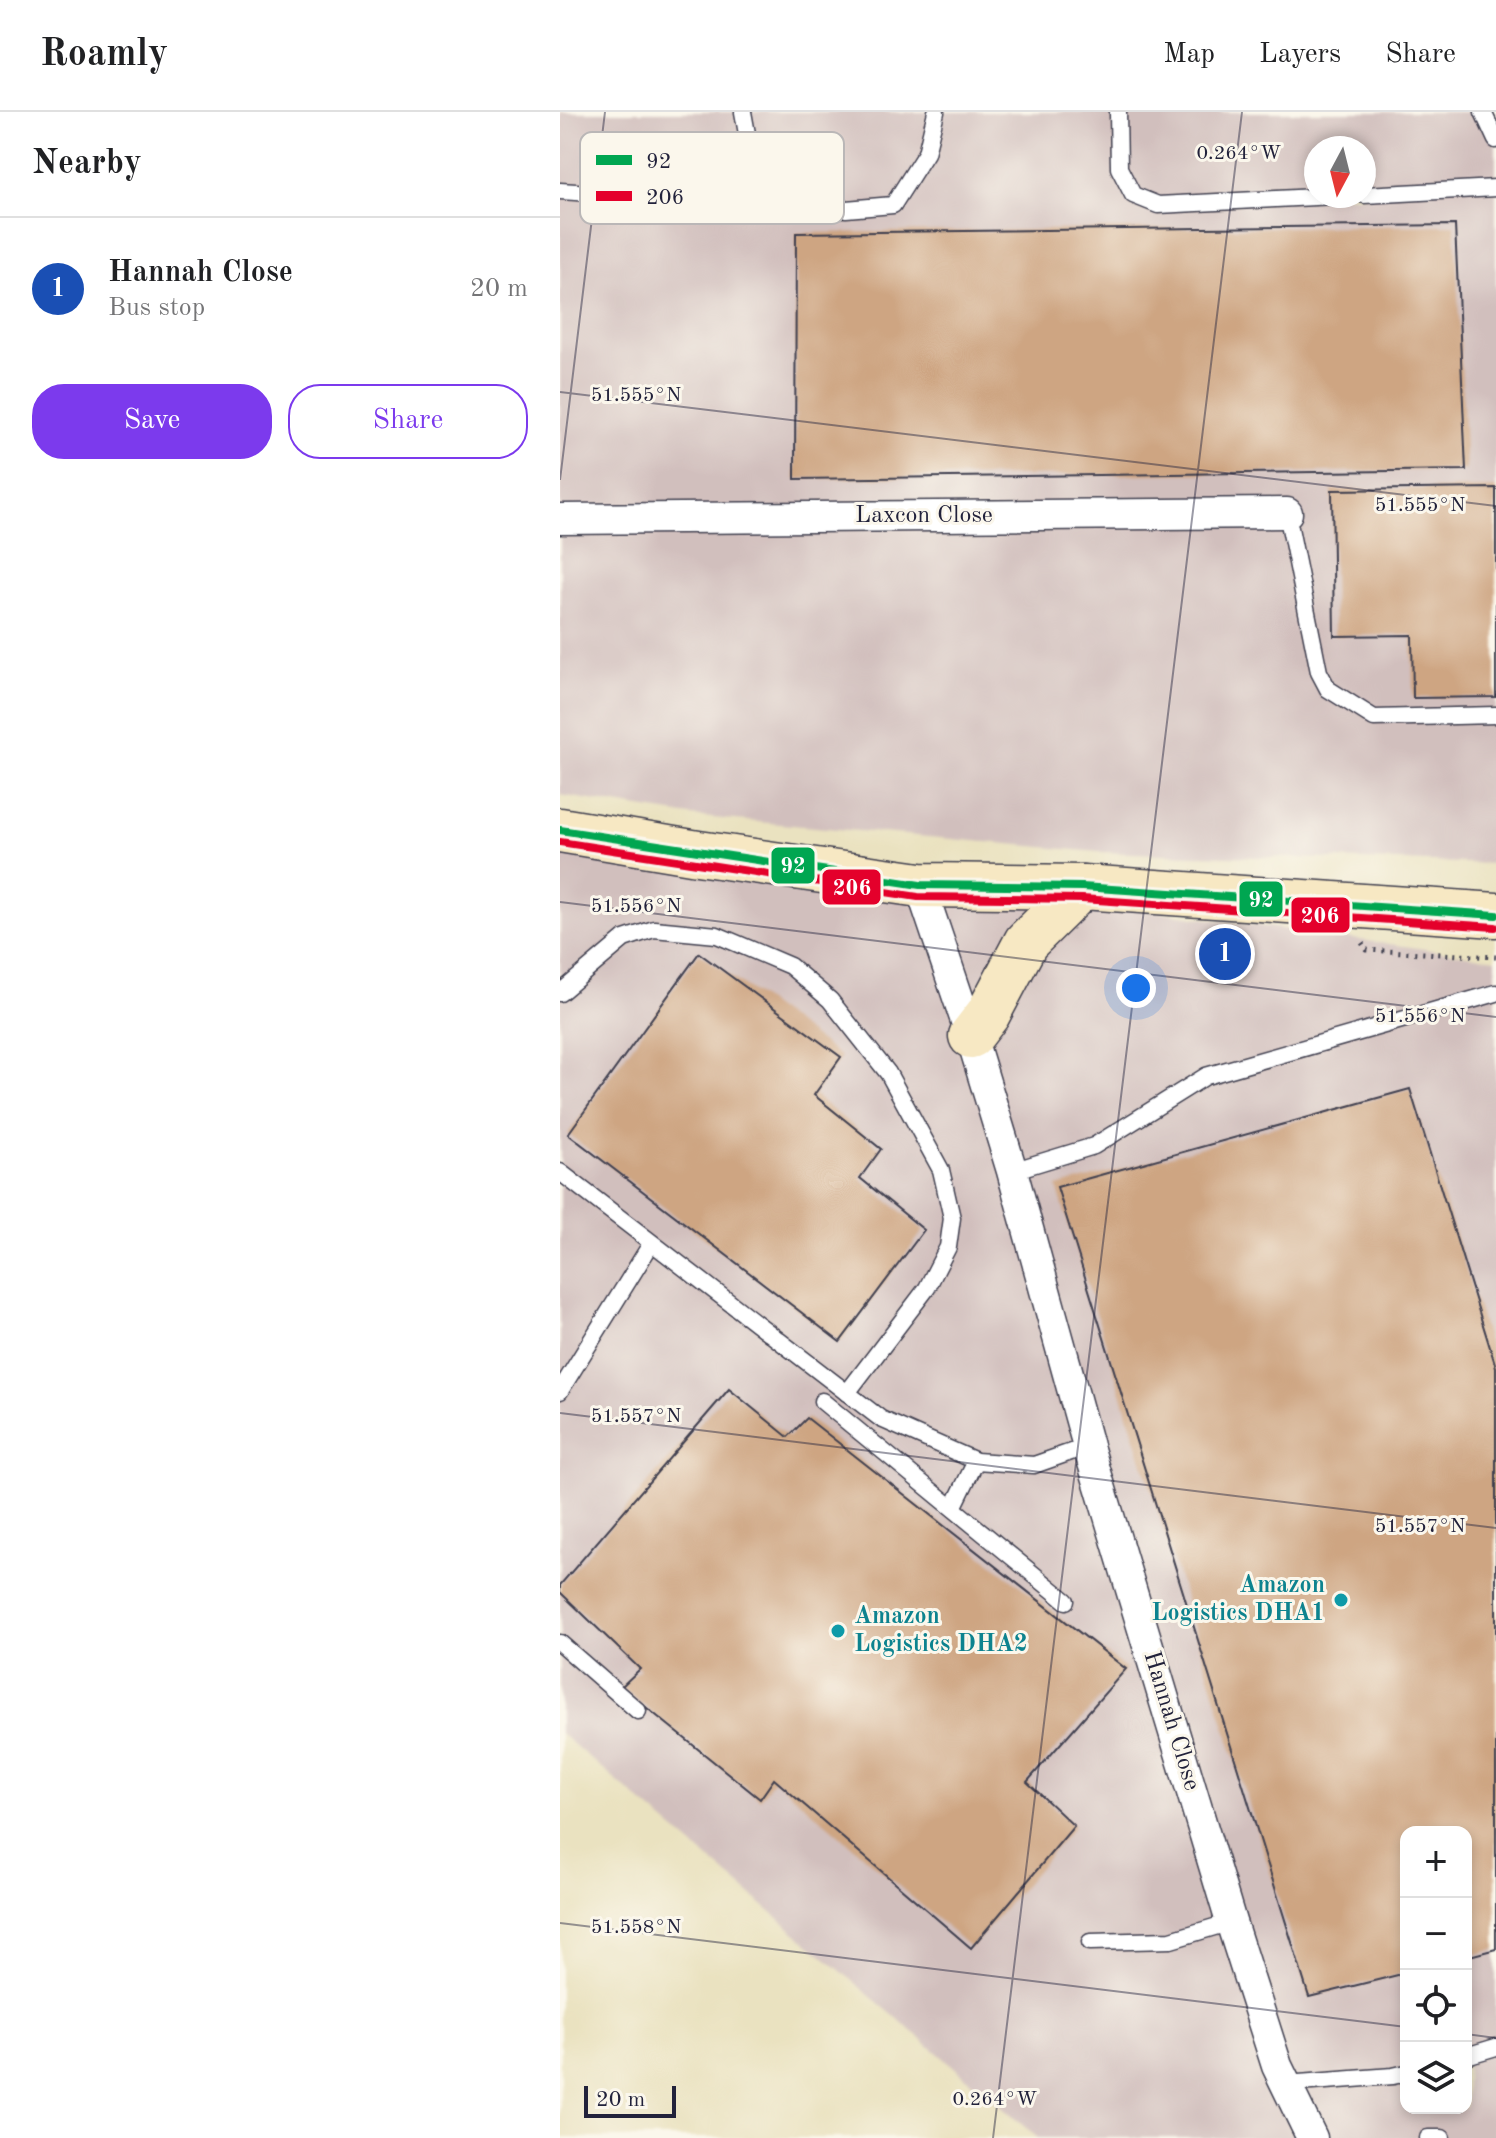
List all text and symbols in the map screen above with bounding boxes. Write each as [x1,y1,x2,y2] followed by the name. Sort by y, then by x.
[40,36,168,74] text: Roamly
[1163,41,1215,69] text: Map
[1259,41,1341,69] text: Layers
[1385,41,1456,69] text: Share
[580,132,844,224] legend
[1304,136,1376,208] north arrow
[1197,144,1281,164] text: 0.264°W
[32,147,142,181] text: Nearby
[646,151,672,173] text: 92
[646,187,684,209] text: 206
[108,258,293,288] text: Hannah Close
[50,276,66,302] text: 1
[470,276,528,302] text: 20 m
[108,295,205,321] text: Bus stop
[32,384,272,459] button: Save
[288,384,528,459] button: Share
[591,386,681,406] text: 51.555°N
[1375,496,1465,516] text: 51.555°N
[855,504,993,528] street label: Laxcon Close
[770,846,816,885] line badge: 92
[780,856,806,878] text: 92
[821,868,882,906] line badge: 206
[833,878,871,900] text: 206
[1238,880,1284,918] line badge: 92
[1248,890,1274,912] text: 92
[1290,896,1351,934] line badge: 206
[591,897,681,917] text: 51.556°N
[1301,906,1339,928] text: 206
[1199,924,1251,984] pin: 1
[1116,968,1156,1008] your location
[1375,1007,1465,1027] text: 51.556°N
[591,1407,681,1427] text: 51.557°N
[1375,1517,1465,1537] text: 51.557°N
[1151,1574,1325,1626] place label: Amazon Logistics DHA1
[1332,1591,1350,1609] marker: Amazon Logistics DHA1
[854,1605,1028,1657] place label: Amazon Logistics DHA2
[829,1622,847,1640] marker: Amazon Logistics DHA2
[1138,1649,1204,1793] street label: Hannah Close
[1400,1826,1472,2114] map controls
[1400,1826,1472,1898] button: +
[1400,1898,1472,1970] button: −
[591,1918,681,1938] text: 51.558°N
[1400,1970,1472,2042] button: locate
[1400,2042,1472,2114] button: layers
[584,2082,676,2118] scale bar
[596,2089,645,2111] text: 20 m
[953,2090,1037,2110] text: 0.264°W

